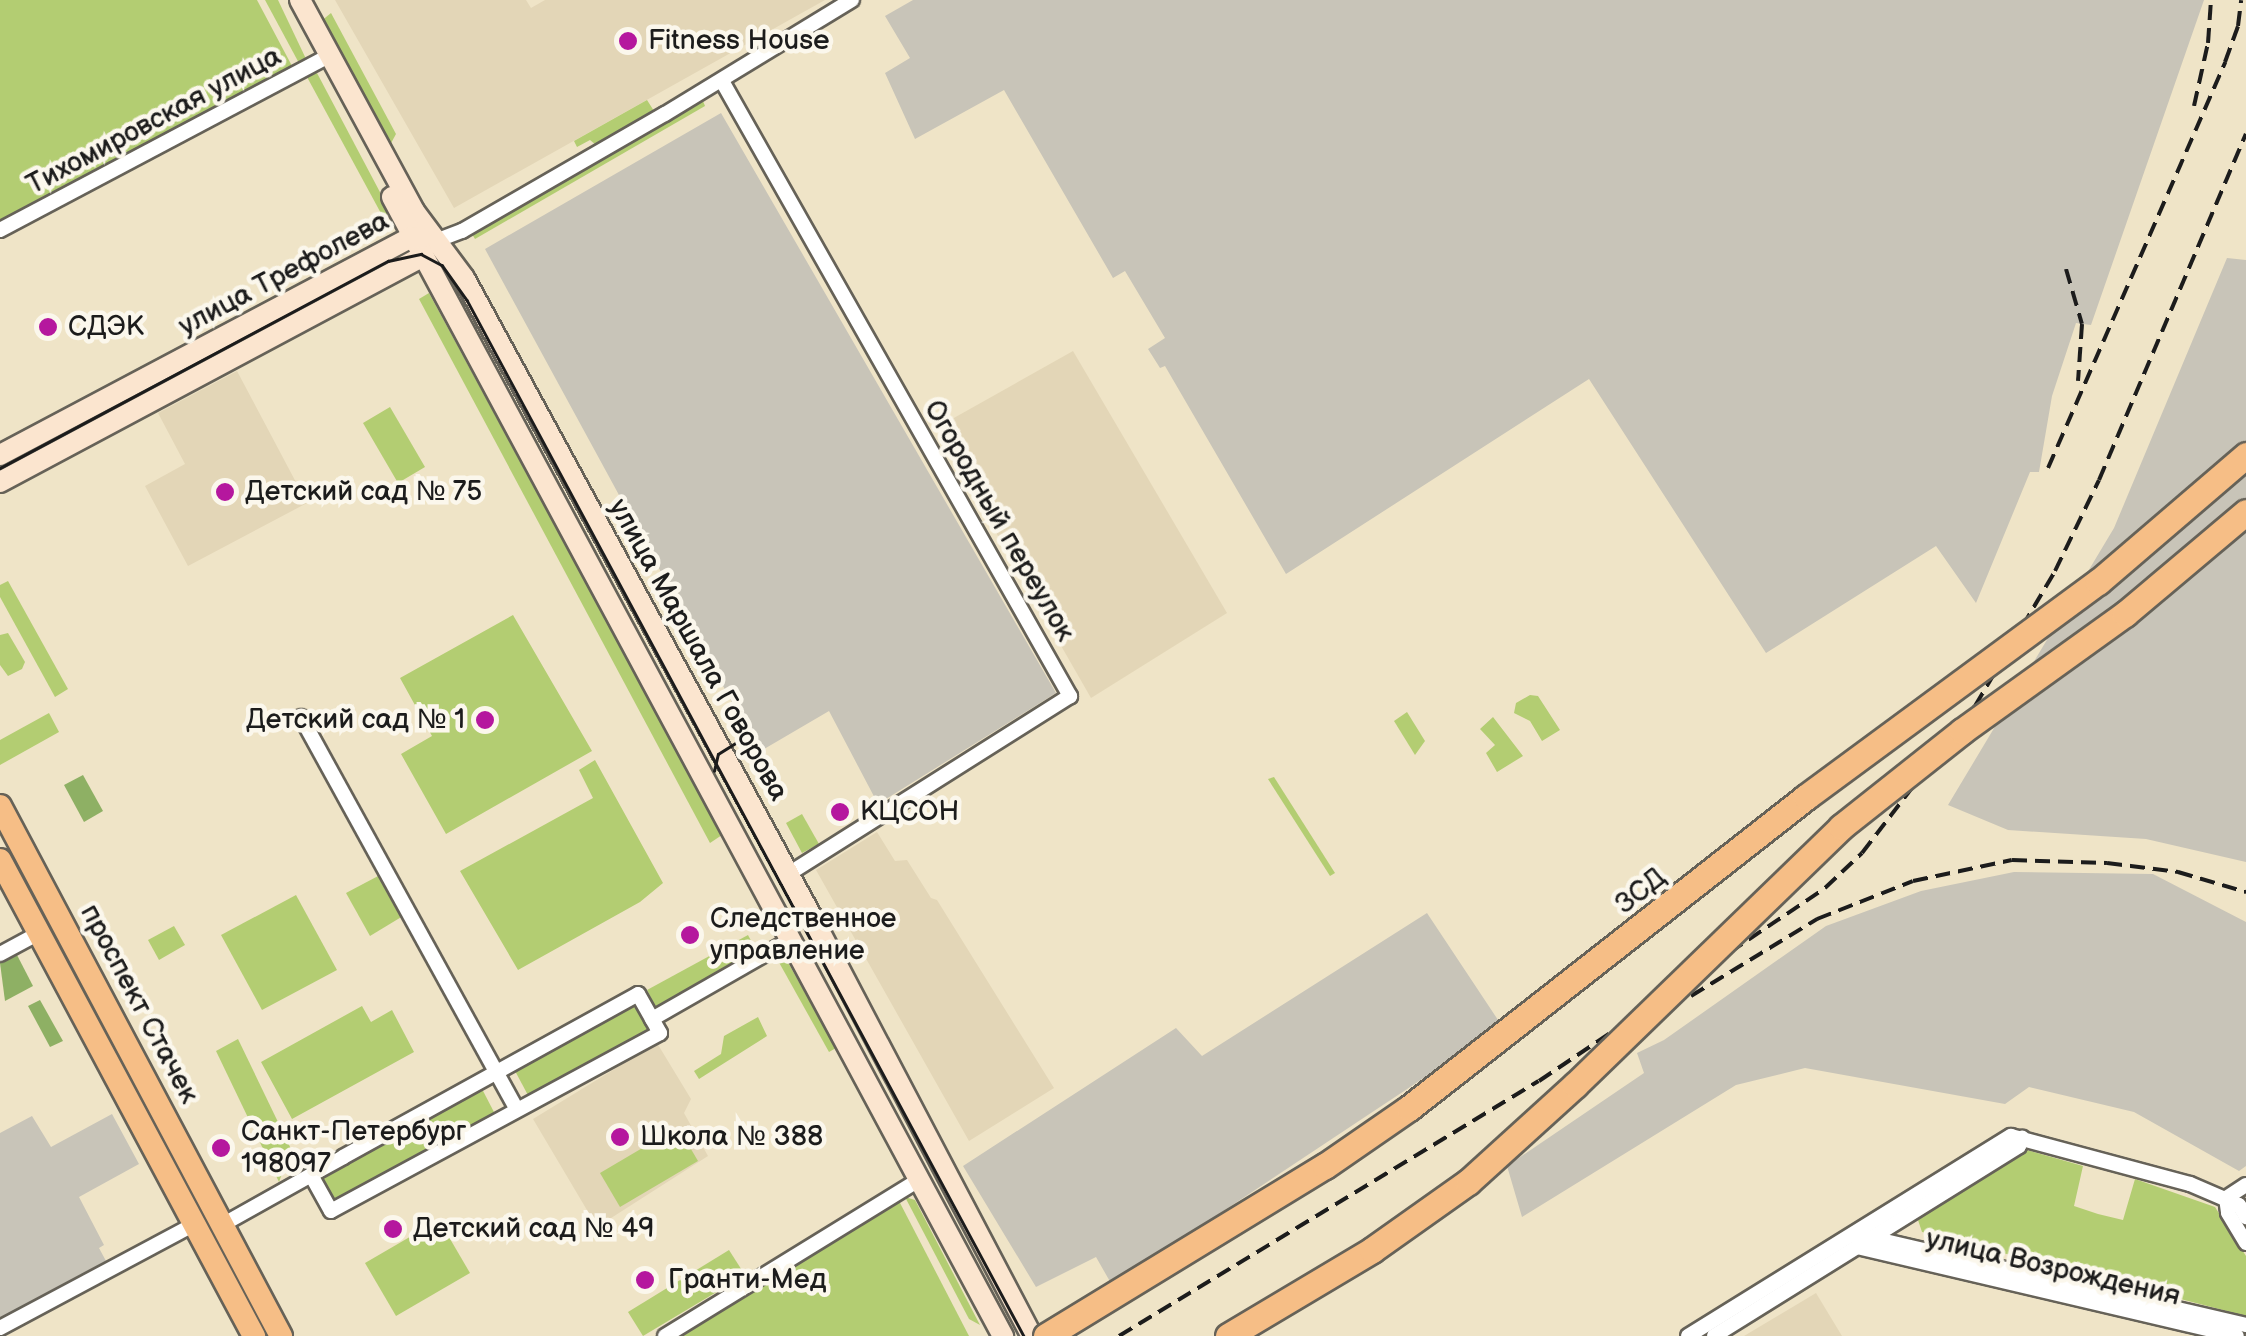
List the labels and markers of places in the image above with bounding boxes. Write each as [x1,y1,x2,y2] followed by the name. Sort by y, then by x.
[648,24,830,58] place label: Fitness House
[617,30,639,52] marker: Fitness House
[68,310,144,344] place label: СДЭК
[37,316,59,338] marker: СДЭК
[245,475,483,509] place label: Детский сад № 75
[214,481,236,503] marker: Детский сад № 75
[246,703,465,737] place label: Детский сад № 1
[474,709,496,731] marker: Детский сад № 1
[860,795,959,829] place label: КЦСОН
[829,801,851,823] marker: КЦСОН
[710,902,896,968] place label: Следственное управление
[679,924,701,946] marker: Следственное управление
[241,1115,466,1181] place label: Санкт-Петербург 198097
[640,1120,823,1154] place label: Школа № 388
[609,1126,631,1148] marker: Школа № 388
[210,1137,232,1159] marker: Санкт-Петербург 198097
[413,1212,654,1246] place label: Детский сад № 49
[382,1218,404,1240] marker: Детский сад № 49
[668,1263,827,1297] place label: Гранти-Мед
[632,1267,658,1293] marker: Гранти-Мед

